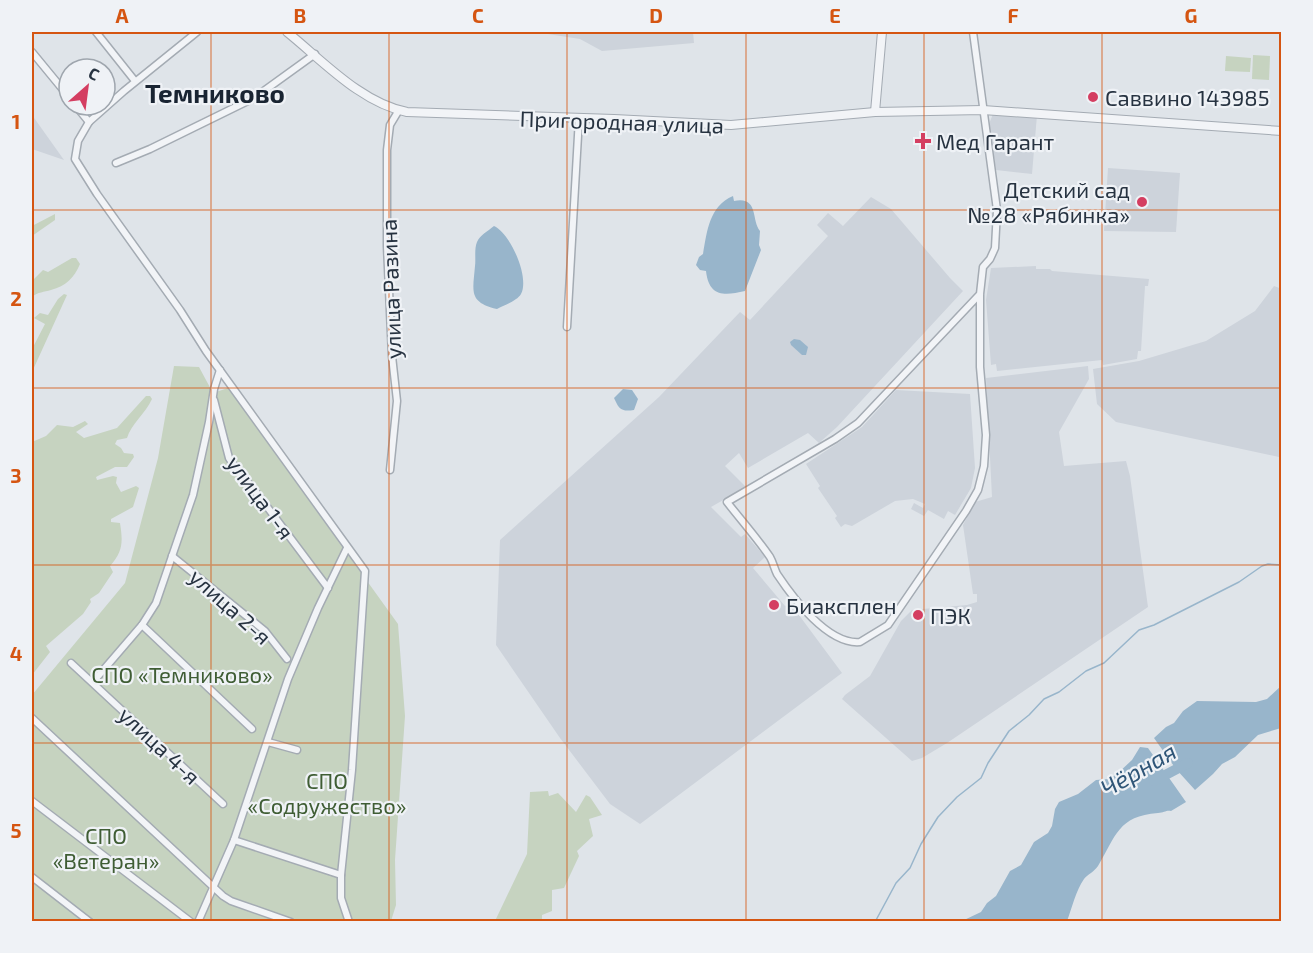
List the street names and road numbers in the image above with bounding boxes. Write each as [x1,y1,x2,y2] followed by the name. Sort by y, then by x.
[519,104,725,139] street label: Пригородная улица
[375,218,406,360] street label: улица Разина
[221,450,300,544] street label: улица 1-я
[184,563,277,650] street label: улица 2-я
[113,701,206,790] street label: улица 4-я

